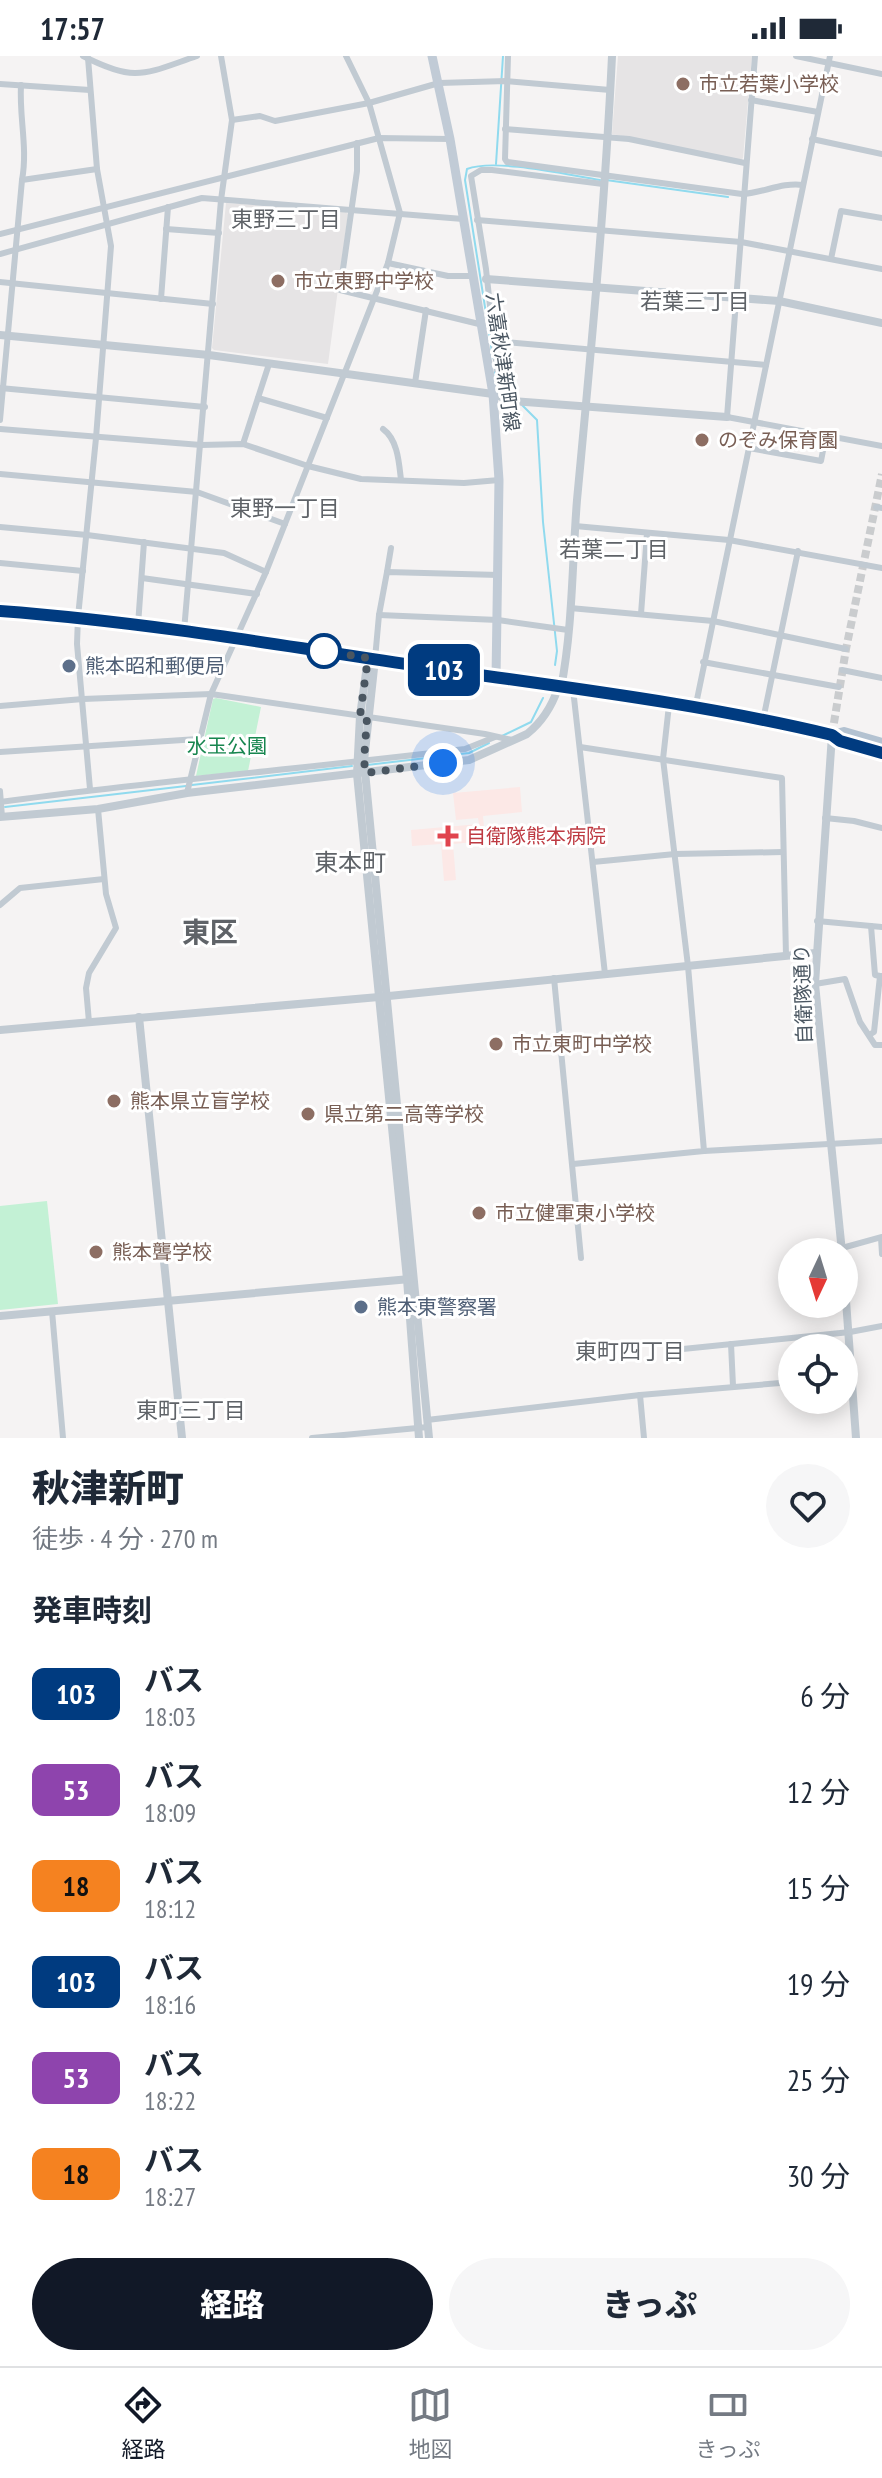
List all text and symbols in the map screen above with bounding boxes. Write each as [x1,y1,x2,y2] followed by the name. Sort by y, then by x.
[40,9,105,48] text: 17:57
[699,71,839,97] place label: 市立若葉小学校
[674,75,692,93] marker: 市立若葉小学校
[231,205,341,233] district label: 東野三丁目
[294,268,434,294] place label: 市立東野中学校
[269,272,287,290] marker: 市立東野中学校
[640,287,750,315] district label: 若葉三丁目
[480,291,526,433] street label: 六嘉秋津新町線
[718,427,838,453] place label: のぞみ保育園
[693,431,711,449] marker: のぞみ保育園
[230,494,340,522] district label: 東野一丁目
[559,535,669,563] district label: 若葉二丁目
[307,634,341,668] unlabelled marker
[398,644,490,696] line badge: 103
[424,651,464,688] text: 103
[85,653,225,679] place label: 熊本昭和郵便局
[60,657,78,675] marker: 熊本昭和郵便局
[187,733,267,759] park label: 水玉公園
[423,743,463,783] your location
[466,823,606,849] place label: 自衛隊熊本病院
[437,825,459,847] marker: 自衛隊熊本病院
[314,847,386,878] district label: 東本町
[182,913,238,950] district label: 東区
[788,944,818,1044] street label: 自衛隊通り
[512,1031,652,1057] place label: 市立東町中学校
[487,1035,505,1053] marker: 市立東町中学校
[130,1088,270,1114] place label: 熊本県立盲学校
[105,1092,123,1110] marker: 熊本県立盲学校
[324,1101,484,1127] place label: 県立第二高等学校
[299,1105,317,1123] marker: 県立第二高等学校
[495,1200,655,1226] place label: 市立健軍東小学校
[470,1204,488,1222] marker: 市立健軍東小学校
[778,1238,858,1318] north arrow
[778,1238,858,1414] map controls
[112,1239,212,1265] place label: 熊本聾学校
[87,1243,105,1261] marker: 熊本聾学校
[377,1294,497,1320] place label: 熊本東警察署
[352,1298,370,1316] marker: 熊本東警察署
[778,1334,858,1414] button: locate
[575,1337,685,1365] district label: 東町四丁目
[136,1396,246,1424] district label: 東町三丁目
[32,1463,184,1512] text: 秋津新町
[766,1464,850,1548] button: heart
[32,1522,218,1555] text: 徒歩 · 4 分 · 270 m
[32,1590,152,1629] text: 発車時刻
[144,1660,204,1699] text: バス
[56,1675,96,1712] text: 103
[800,1676,850,1715] text: 6 分
[144,1700,196,1733] text: 18:03
[144,1756,204,1795] text: バス
[63,1771,89,1808] text: 53
[787,1772,850,1811] text: 12 分
[144,1796,196,1829] text: 18:09
[144,1852,204,1891] text: バス
[63,1867,89,1904] text: 18
[787,1868,850,1907] text: 15 分
[144,1892,196,1925] text: 18:12
[144,1948,204,1987] text: バス
[56,1963,96,2000] text: 103
[787,1964,850,2003] text: 19 分
[144,1988,196,2021] text: 18:16
[144,2044,204,2083] text: バス
[63,2059,89,2096] text: 53
[787,2060,850,2099] text: 25 分
[144,2084,196,2117] text: 18:22
[144,2140,204,2179] text: バス
[63,2155,89,2192] text: 18
[787,2156,850,2195] text: 30 分
[144,2180,196,2213] text: 18:27
[32,2258,433,2350] button: 経路
[449,2258,850,2350] button: きっぷ
[121,2383,165,2463] tab: 経路
[408,2383,452,2463] tab: 地図
[695,2383,761,2463] tab: きっぷ

